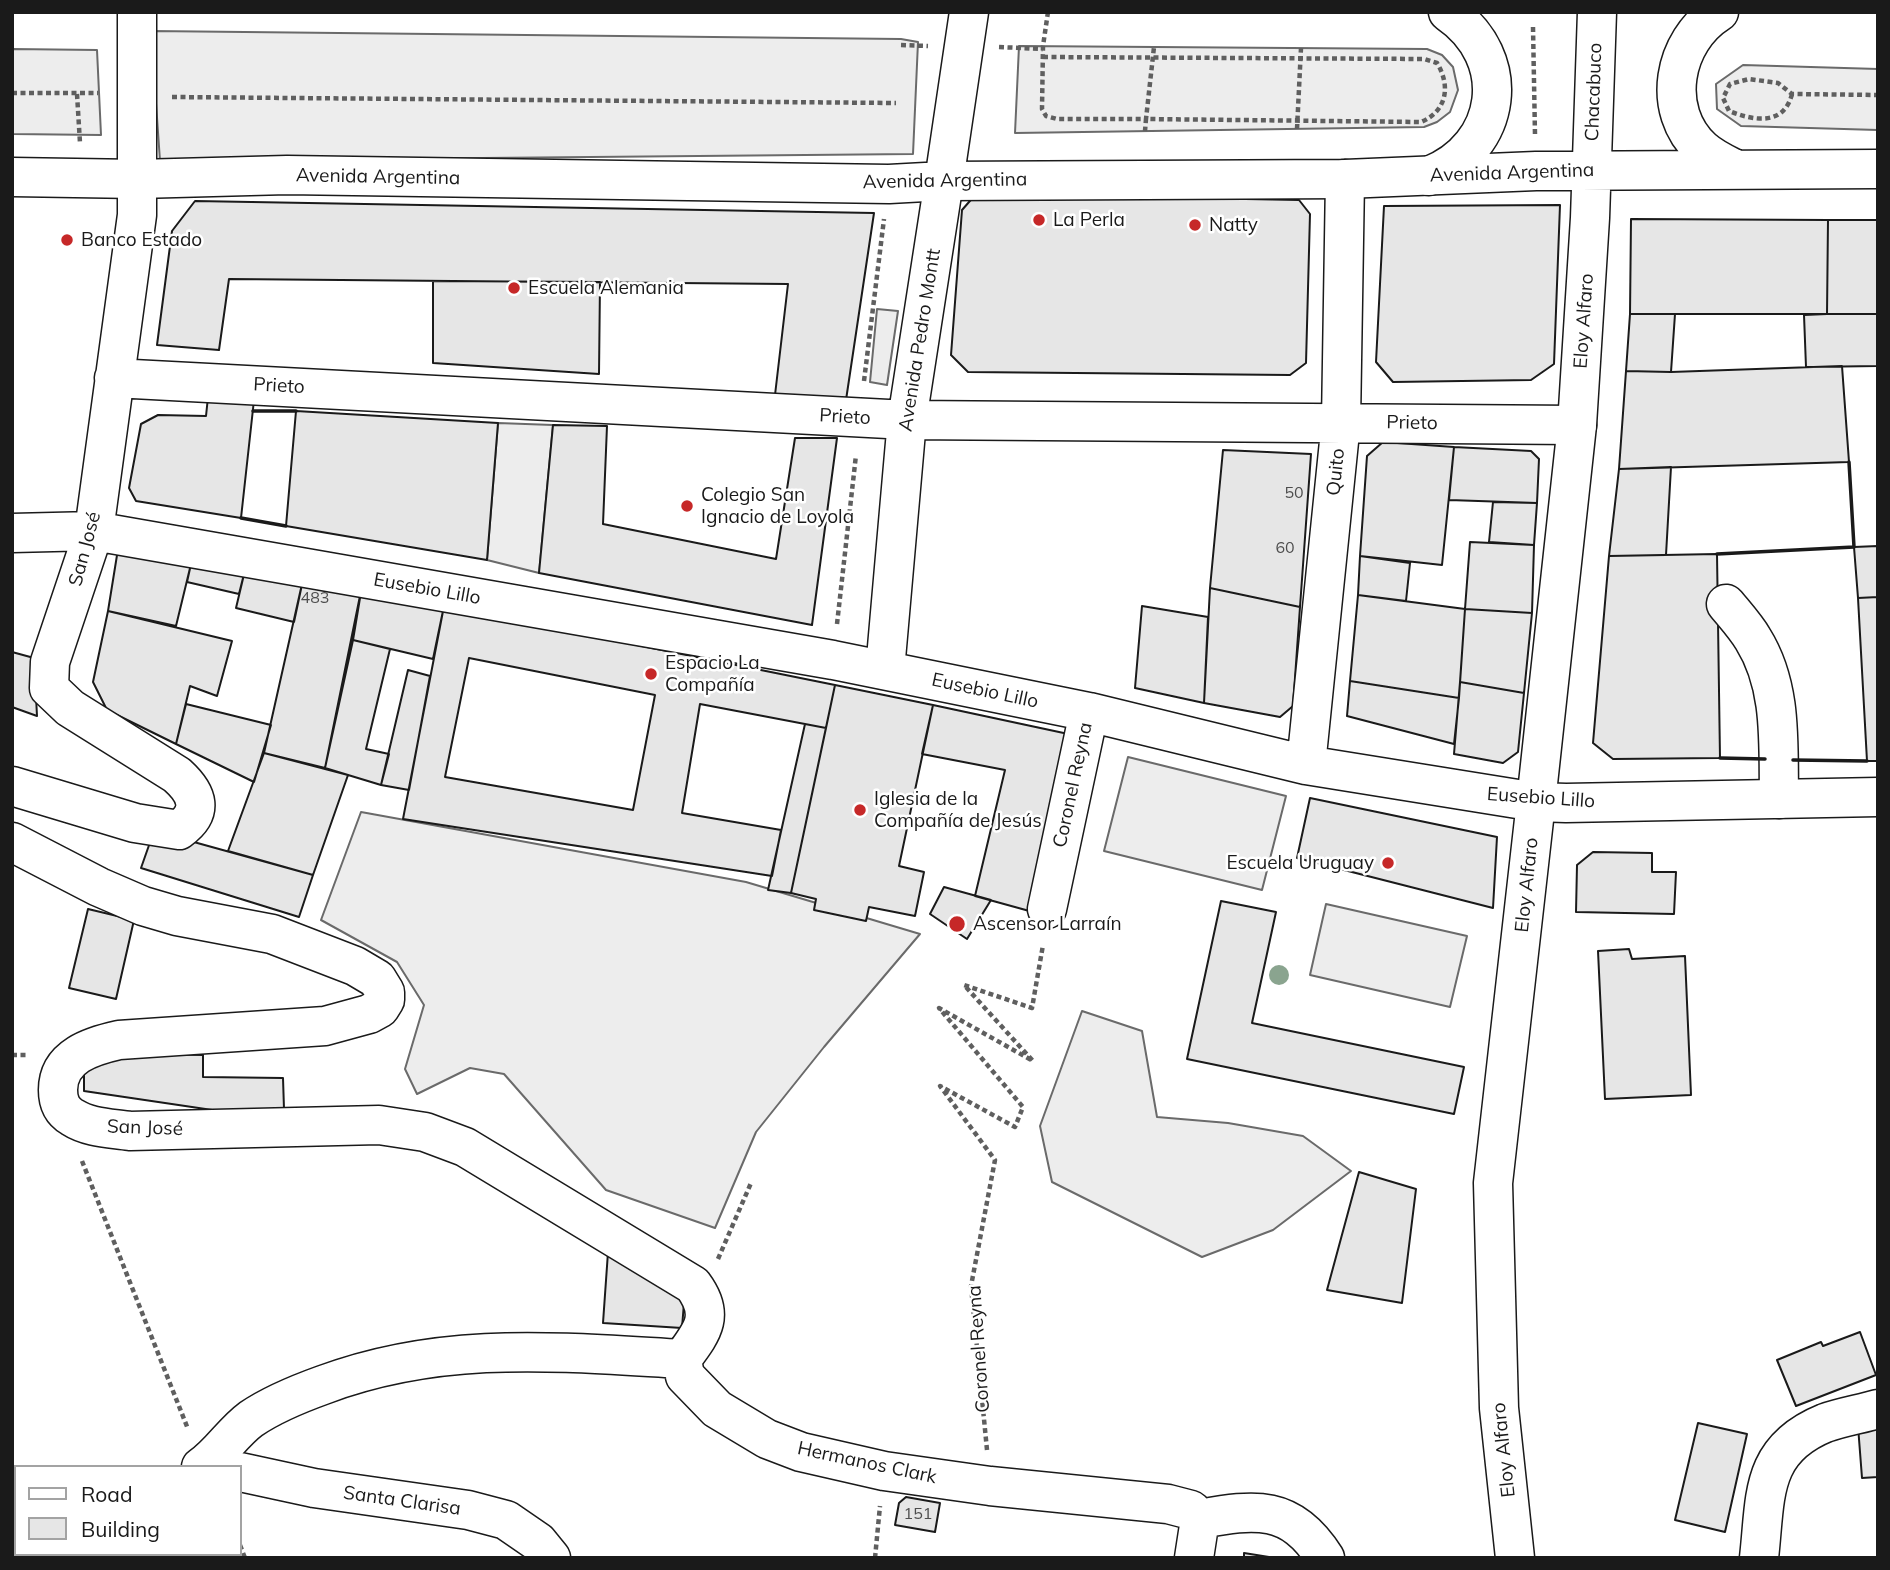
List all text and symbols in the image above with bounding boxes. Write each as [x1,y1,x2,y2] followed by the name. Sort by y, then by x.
[1581,42,1607,142] street label: Chacabuco
[1429,159,1595,187] street label: Avenida Argentina
[296,164,460,190] street label: Avenida Argentina
[863,168,1027,194] street label: Avenida Argentina
[1053,209,1125,231] place label: La Perla
[1031,212,1047,228] marker: La Perla
[1209,214,1258,236] place label: Natty
[1187,217,1203,233] marker: Natty
[81,229,202,251] place label: Banco Estado
[59,232,75,248] marker: Banco Estado
[894,247,946,433] street label: Avenida Pedro Montt
[1569,273,1599,369] street label: Eloy Alfaro
[528,277,684,299] place label: Escuela Alemania
[506,280,522,296] marker: Escuela Alemania
[253,373,305,399] street label: Prieto
[819,404,871,430] street label: Prieto
[1386,411,1438,435] street label: Prieto
[1322,447,1350,497] street label: Quito
[1284,483,1304,503] house number: 50
[701,484,854,528] place label: Colegio San Ignacio de Loyola
[679,498,695,514] marker: Colegio San Ignacio de Loyola
[64,509,106,589] street label: San José
[1275,538,1295,558] house number: 60
[372,568,482,610] street label: Eusebio Lillo
[301,588,329,608] house number: 483
[665,652,760,696] place label: Espacio La Compañía
[643,666,659,682] marker: Espacio La Compañía
[930,669,1040,713] street label: Eusebio Lillo
[1049,720,1097,850] street label: Coronel Reyna
[1486,783,1596,813] street label: Eusebio Lillo
[874,788,1042,832] place label: Iglesia de la Compañía de Jesús
[852,802,868,818] marker: Iglesia de la Compañía de Jesús
[1511,836,1543,934] street label: Eloy Alfaro
[1226,852,1374,874] place label: Escuela Uruguay
[1380,855,1396,871] marker: Escuela Uruguay
[973,913,1122,935] place label: Ascensor Larraín
[947,914,967,934] marker: Ascensor Larraín
[107,1115,183,1141] street label: San José
[963,1285,995,1413] street label: Coronel Reyna
[1488,1401,1520,1499] street label: Eloy Alfaro
[795,1437,939,1489] street label: Hermanos Clark
[14,1465,242,1556] legend
[81,1481,132,1507] text: Road
[342,1481,462,1521] street label: Santa Clarisa
[904,1504,932,1524] house number: 151
[81,1516,160,1542] text: Building

